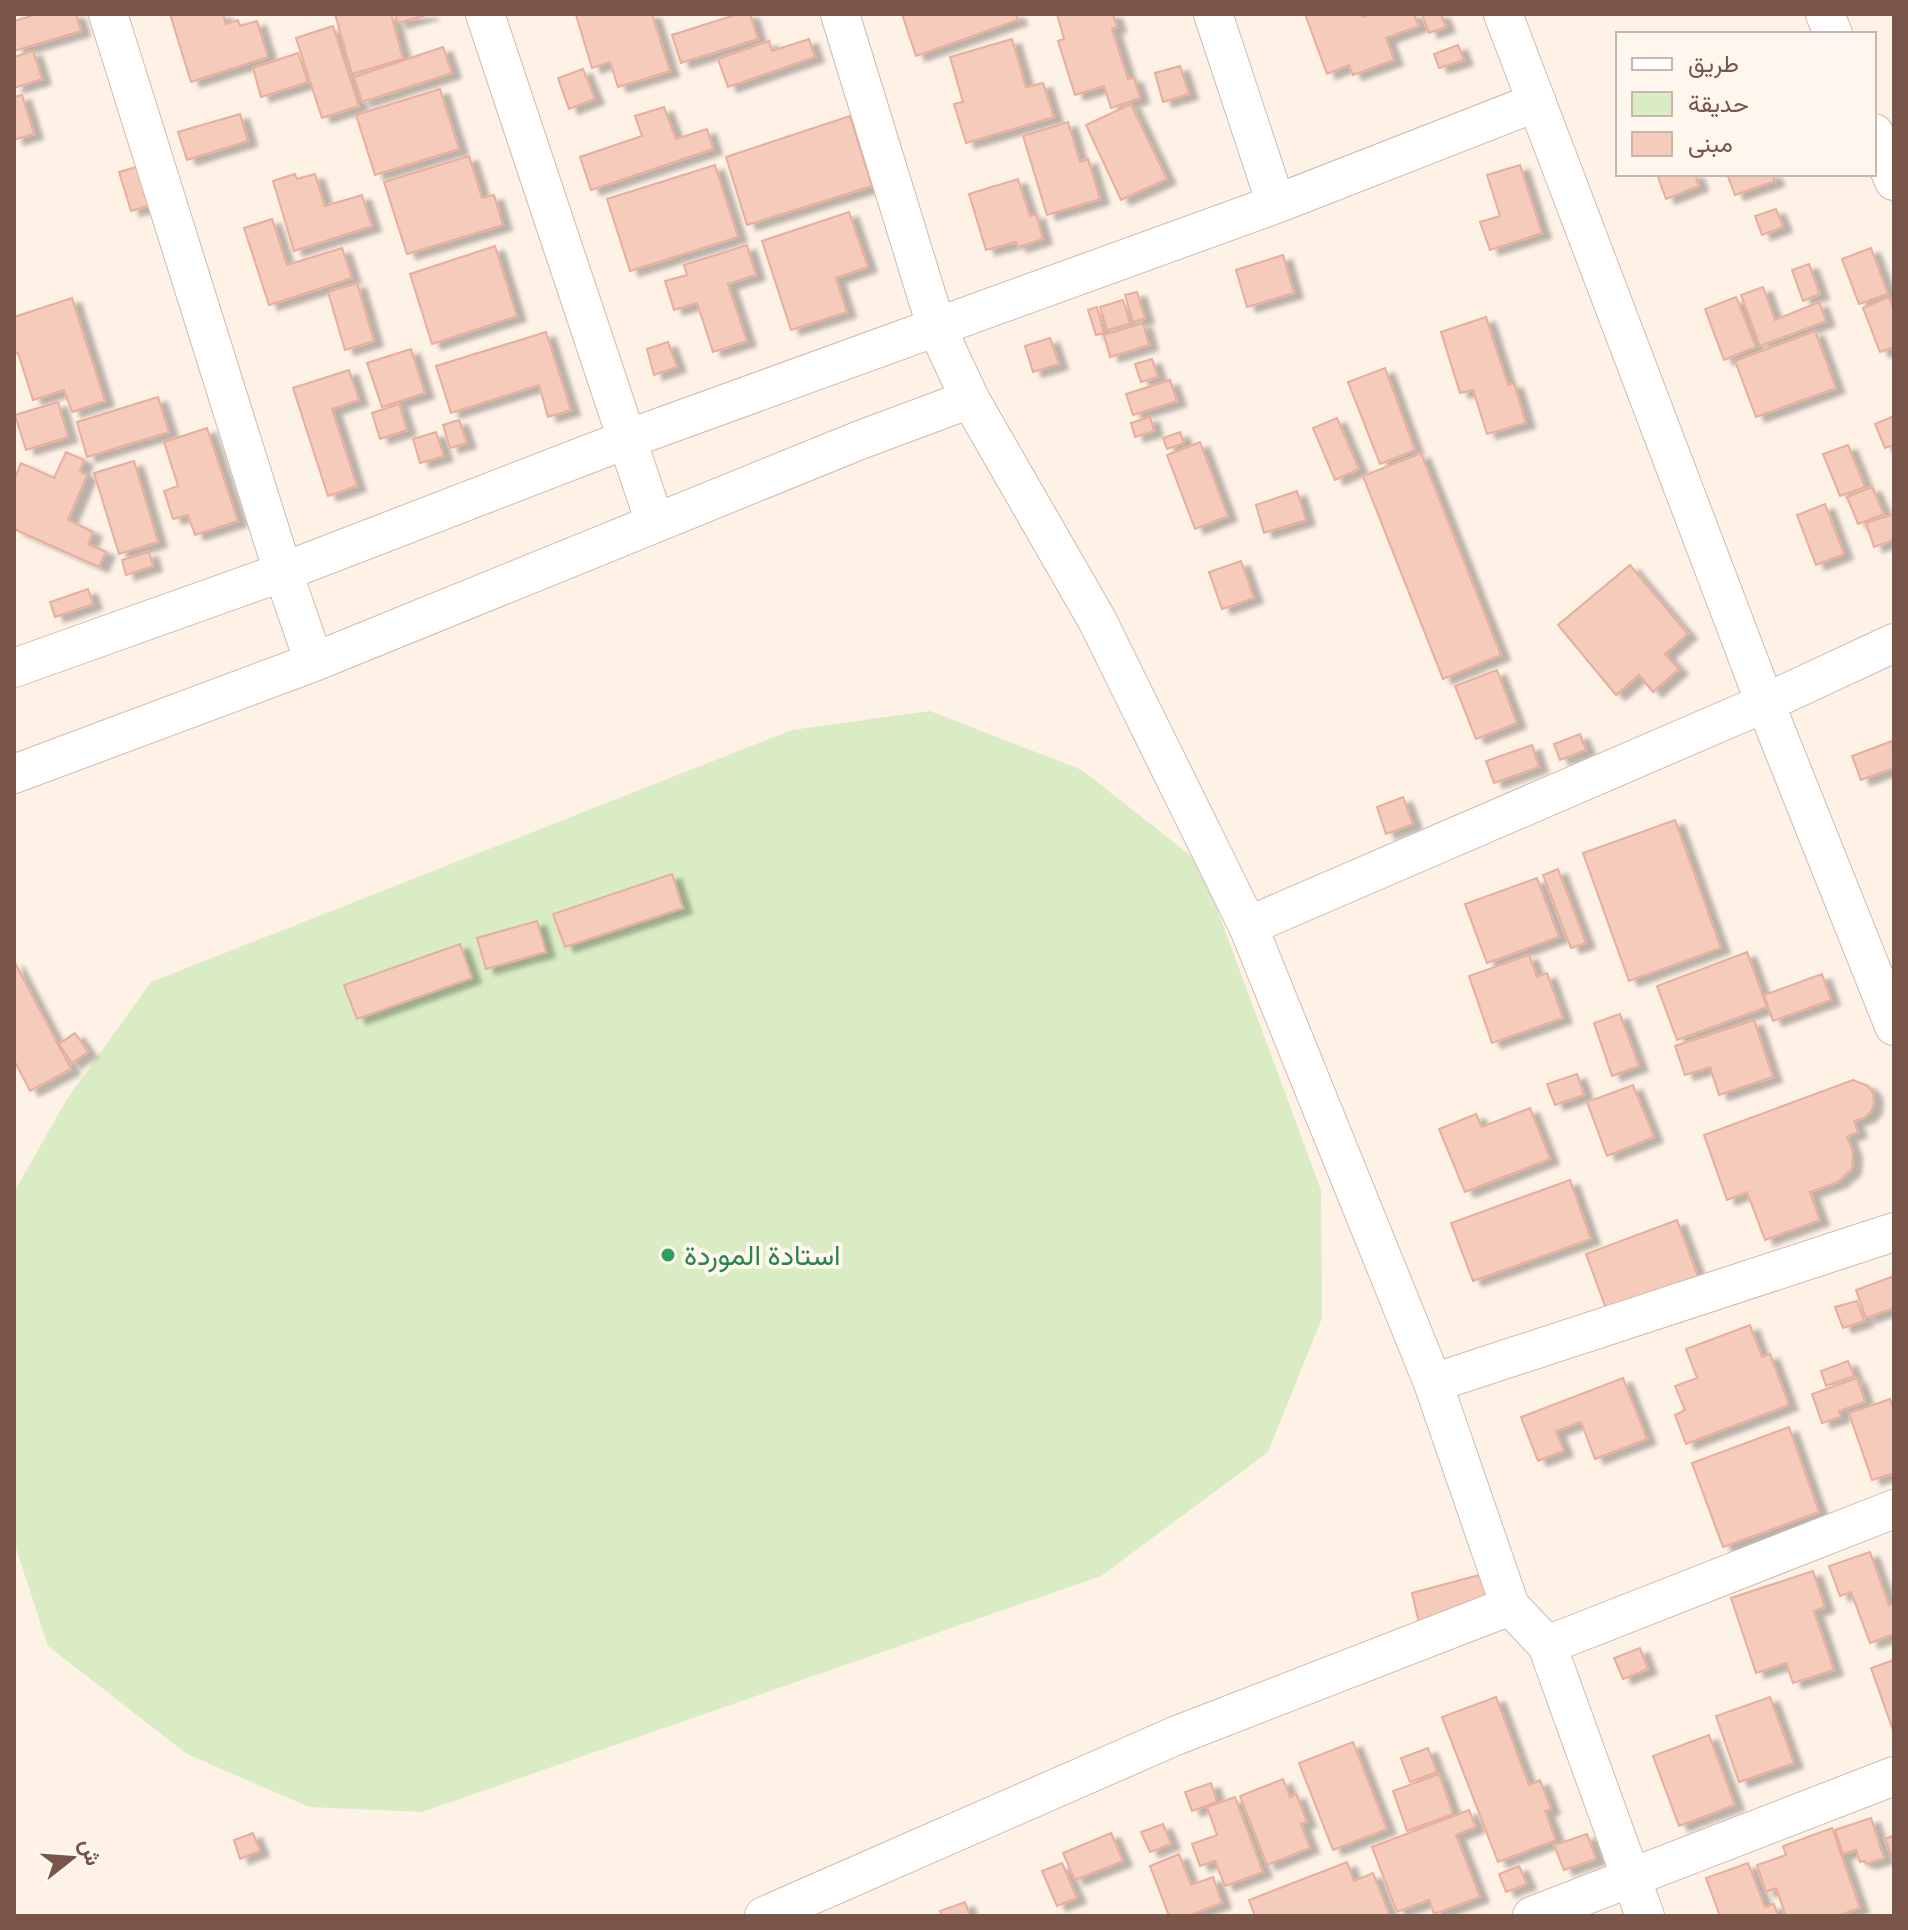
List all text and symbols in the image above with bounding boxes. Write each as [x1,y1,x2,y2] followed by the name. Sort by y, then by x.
[1616,32,1876,176] legend
[1688,50,1739,79] text: طريق
[1688,90,1749,118] text: حديقة
[1688,130,1733,158] text: مبنى
[684,1239,841,1273] place label: استادة الموردة
[659,1246,677,1264] marker: استادة الموردة
[32,1818,112,1898] north arrow
[74,1836,106,1869] text: ش

